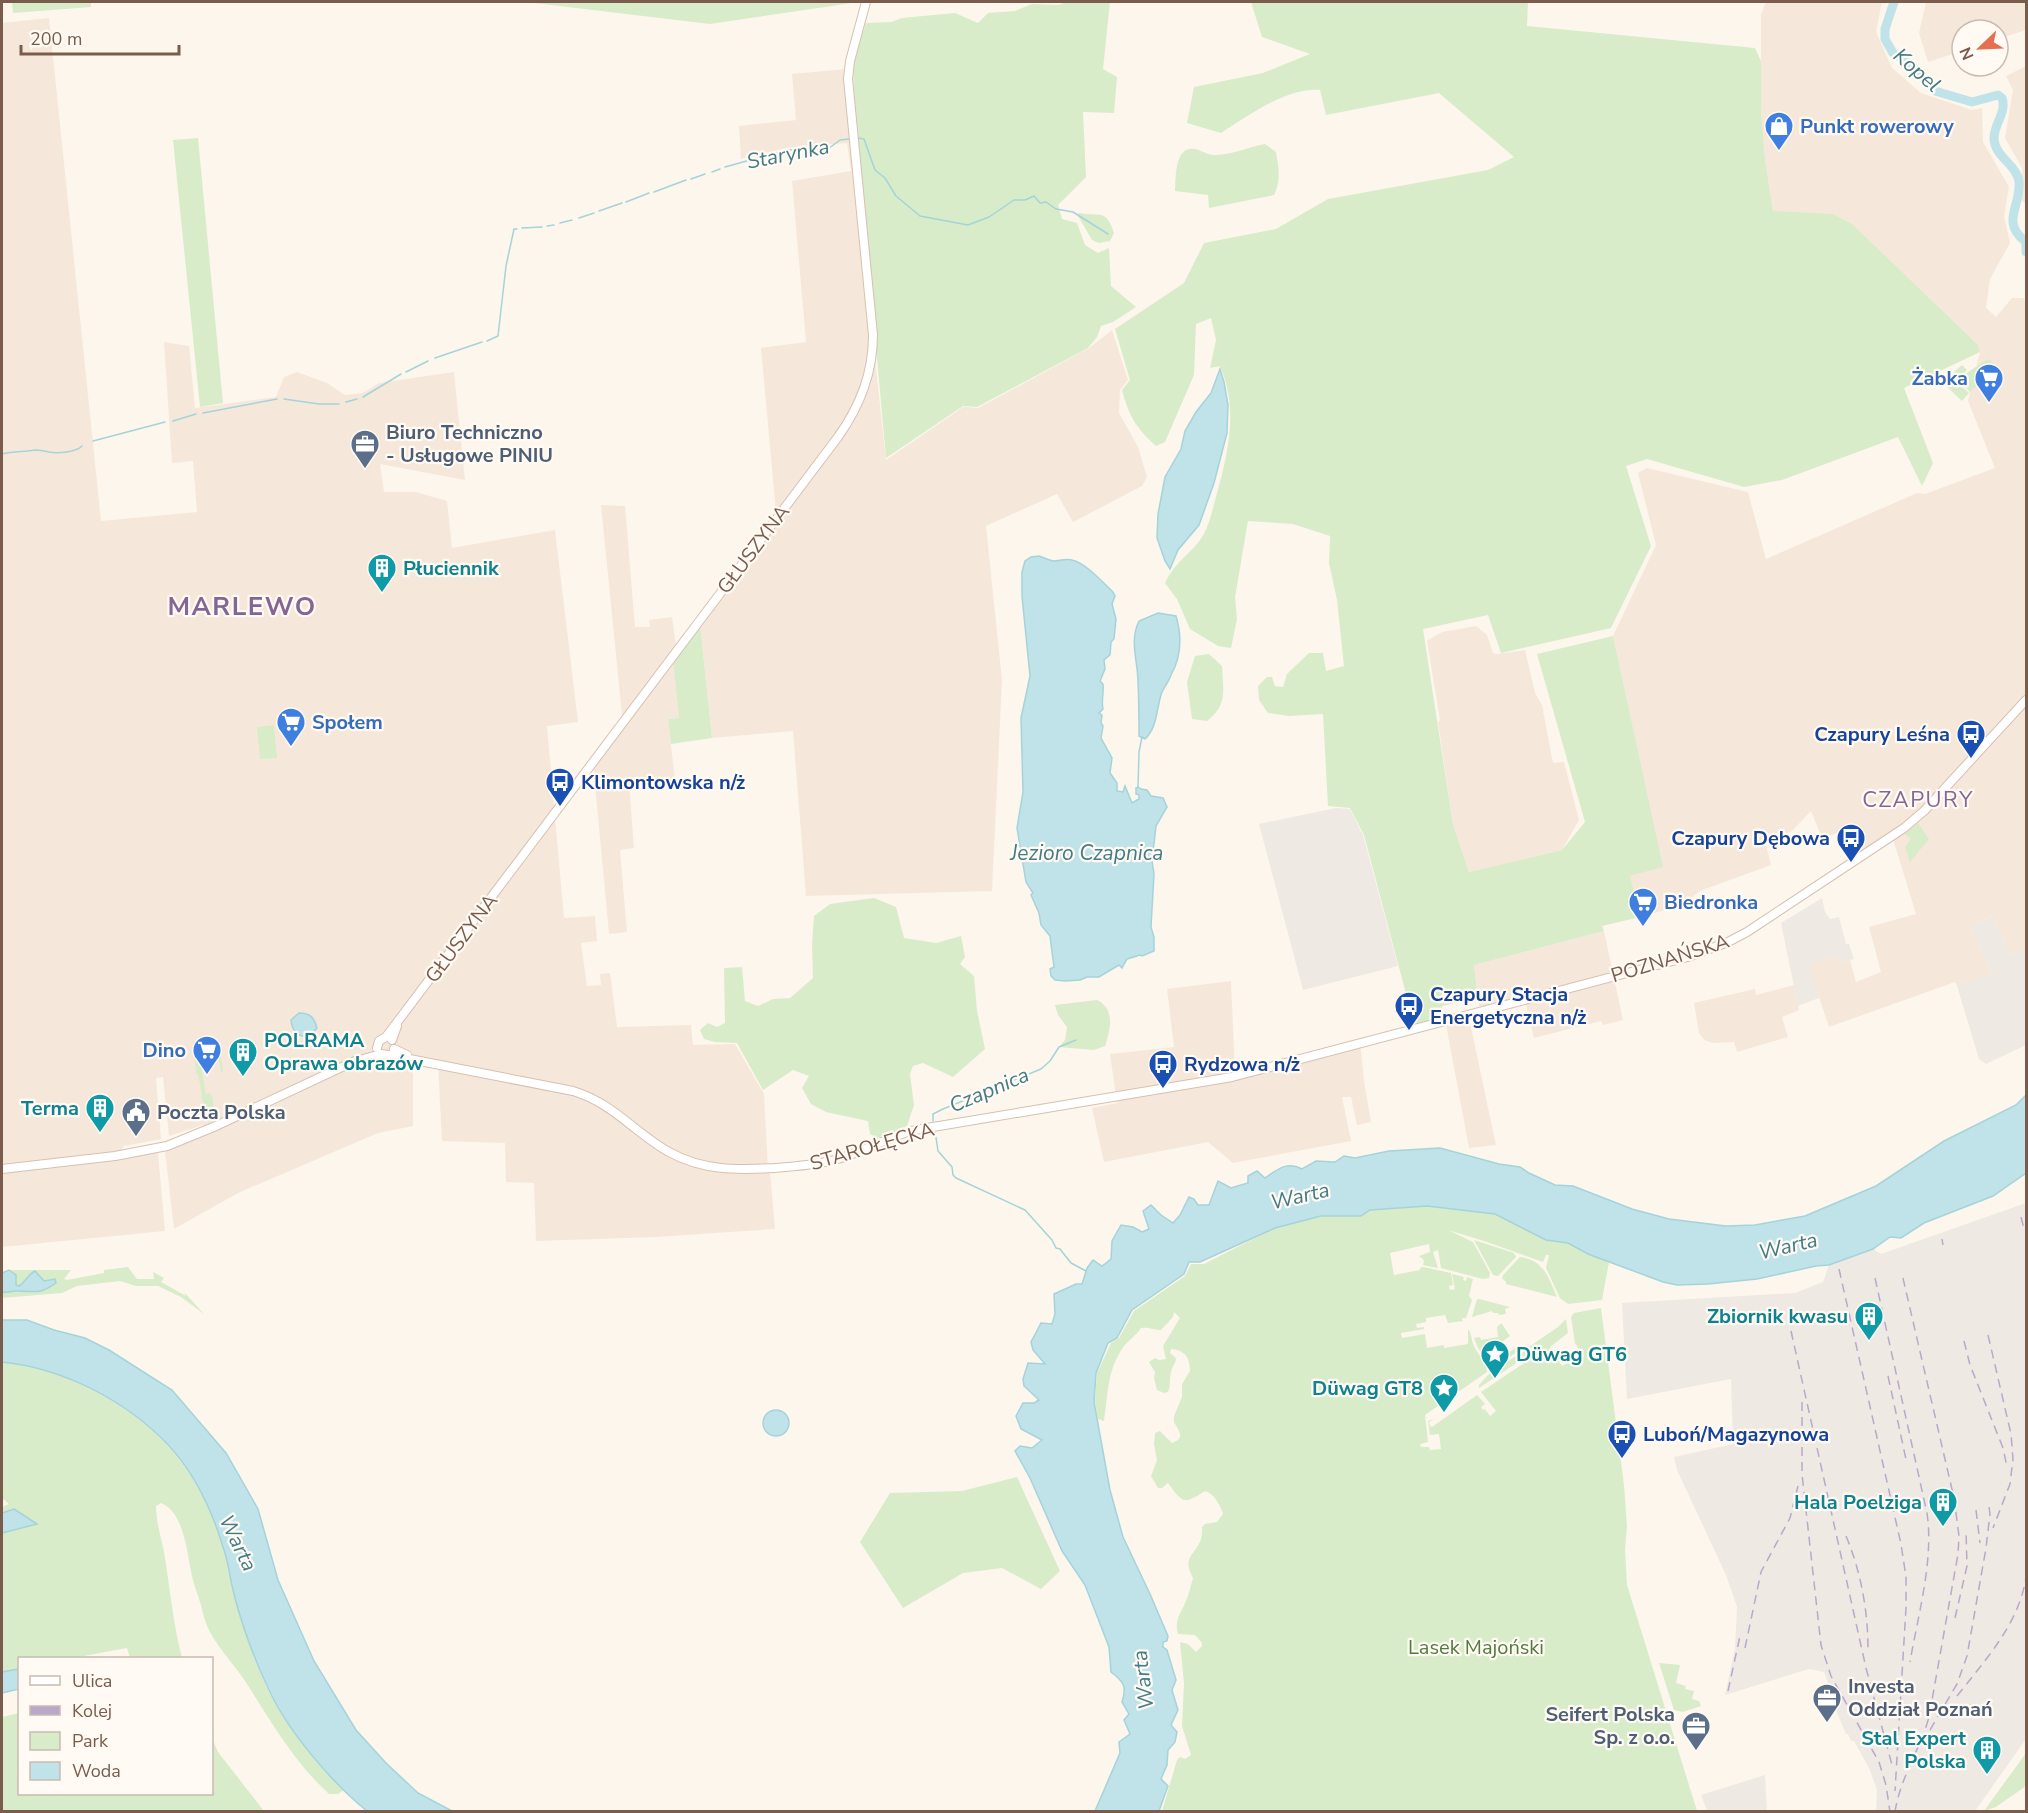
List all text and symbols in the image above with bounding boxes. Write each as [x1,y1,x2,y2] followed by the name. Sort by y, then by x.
[21,18,178,56] scale bar
[1950,18,2010,78] north arrow
[30,27,82,51] text: 200 m
[1887,42,1947,98] water label: Kopel
[1955,44,1980,63] text: N
[1763,110,1795,152] shop icon: Punkt rowerowy
[1800,113,1954,140] place label: Punkt rowerowy
[744,132,832,176] water label: Starynka
[1973,362,2005,404] supermarket icon: Żabka
[1912,365,1968,392] place label: Żabka
[386,419,553,469] place label: Biuro Techniczno - Usługowe PINIU
[349,428,381,470] office icon: Biuro Techniczno - Usługowe PINIU
[711,499,796,599] street label: GŁUSZYNA
[366,552,398,594] building icon: Płuciennik
[403,555,500,582] place label: Płuciennik
[167,589,317,624] district label: MARLEWO
[275,706,307,748] supermarket icon: Społem
[312,709,383,736] place label: Społem
[1955,718,1987,760] bus stop icon: Czapury Leśna
[1814,721,1950,748] place label: Czapury Leśna
[544,766,576,808] bus stop icon: Klimontowska n/ż
[581,769,745,796] place label: Klimontowska n/ż
[1862,785,1974,815] district label: CZAPURY
[1835,822,1867,864] bus stop icon: Czapury Dębowa
[1671,825,1830,852] place label: Czapury Dębowa
[1009,839,1164,867] water label: Jezioro Czapnica
[1627,886,1659,928] supermarket icon: Biedronka
[419,888,504,988] street label: GŁUSZYNA
[1664,889,1758,916] place label: Biedronka
[1608,928,1733,989] street label: POZNAŃSKA
[1430,981,1586,1031] place label: Czapury Stacja Energetyczna n/ż
[1393,990,1425,1032] bus stop icon: Czapury Stacja Energetyczna n/ż
[264,1027,423,1077] place label: POLRAMA Oprawa obrazów
[191,1034,223,1076] supermarket icon: Dino
[227,1036,259,1078] building icon: POLRAMA Oprawa obrazów
[142,1037,186,1064] place label: Dino
[1147,1048,1179,1090] bus stop icon: Rydzowa n/ż
[1184,1051,1300,1078] place label: Rydzowa n/ż
[945,1061,1033,1119] water label: Czapnica
[84,1092,116,1134] building icon: Terma
[21,1095,79,1122] place label: Terma
[120,1096,152,1138] public building icon: Poczta Polska
[157,1099,286,1126] place label: Poczta Polska
[807,1116,938,1177] street label: STAROŁĘCKA
[1268,1176,1332,1216] water label: Warta
[1756,1226,1820,1266] water label: Warta
[1853,1300,1885,1342] building icon: Zbiornik kwasu
[1707,1303,1848,1330] place label: Zbiornik kwasu
[1479,1338,1511,1380] place icon: Düwag GT6
[1516,1341,1627,1368] place label: Düwag GT6
[1428,1372,1460,1414] place icon: Düwag GT8
[1312,1375,1423,1402] place label: Düwag GT8
[1606,1418,1638,1460] bus stop icon: Luboń/Magazynowa
[1643,1421,1829,1448] place label: Luboń/Magazynowa
[1927,1486,1959,1528] building icon: Hala Poelziga
[1794,1489,1922,1516] place label: Hala Poelziga
[212,1510,264,1576] water label: Warta
[1408,1634,1544,1661] park label: Lasek Majoński
[1125,1649,1161,1711] water label: Warta
[18,1657,213,1795] legend
[72,1669,112,1693] text: Ulica
[1848,1673,1993,1723] place label: Investa Oddział Poznań
[1811,1682,1843,1724] office icon: Investa Oddział Poznań
[72,1699,112,1723] text: Kolej
[1545,1701,1675,1751] place label: Seifert Polska Sp. z o.o.
[1680,1710,1712,1752] office icon: Seifert Polska Sp. z o.o.
[1861,1725,1966,1775] place label: Stal Expert Polska
[72,1729,109,1753] text: Park
[1971,1734,2003,1776] building icon: Stal Expert Polska
[72,1759,121,1783] text: Woda

